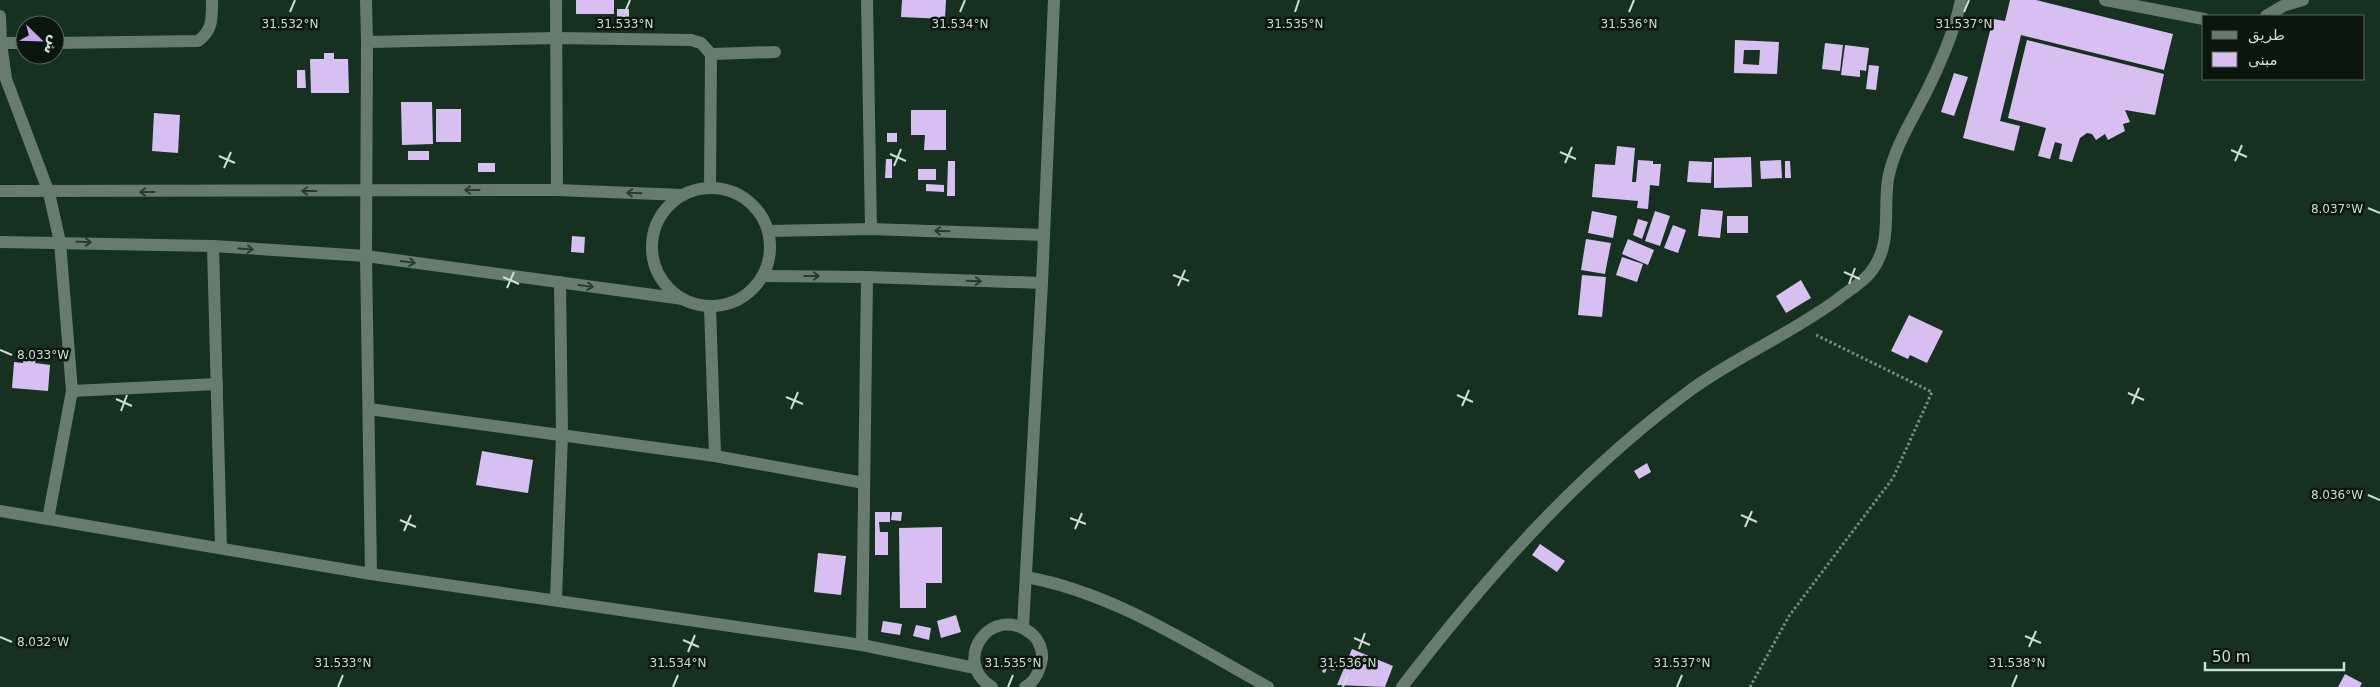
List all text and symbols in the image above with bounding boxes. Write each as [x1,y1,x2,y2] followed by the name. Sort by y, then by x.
[15,15,65,65] north arrow
[2202,15,2365,80] legend
[262,17,318,31] text: 31.532°N
[597,17,653,31] text: 31.533°N
[932,17,988,31] text: 31.534°N
[1267,17,1323,31] text: 31.535°N
[1601,17,1657,31] text: 31.536°N
[1936,17,1992,31] text: 31.537°N
[2248,26,2285,44] text: طريق
[41,33,63,57] text: ش
[2248,51,2278,69] text: مبنى
[464,185,480,195] one-way arrow
[301,186,318,196] one-way arrow
[139,187,155,197] one-way arrow
[626,189,642,198] one-way arrow
[2311,202,2363,216] text: 8.037°W
[934,226,950,236] one-way arrow
[75,238,91,247] one-way arrow
[238,244,254,253] one-way arrow
[400,257,416,267] one-way arrow
[803,272,819,281] one-way arrow
[966,276,982,285] one-way arrow
[578,281,594,291] one-way arrow
[17,348,69,362] text: 8.033°W
[2311,488,2363,502] text: 8.036°W
[17,635,69,649] text: 8.032°W
[2205,640,2344,672] scale bar
[2212,648,2250,666] text: 50 m
[315,656,371,670] text: 31.533°N
[650,656,706,670] text: 31.534°N
[985,656,1041,670] text: 31.535°N
[1320,656,1376,670] text: 31.536°N
[1654,656,1710,670] text: 31.537°N
[1989,656,2045,670] text: 31.538°N

